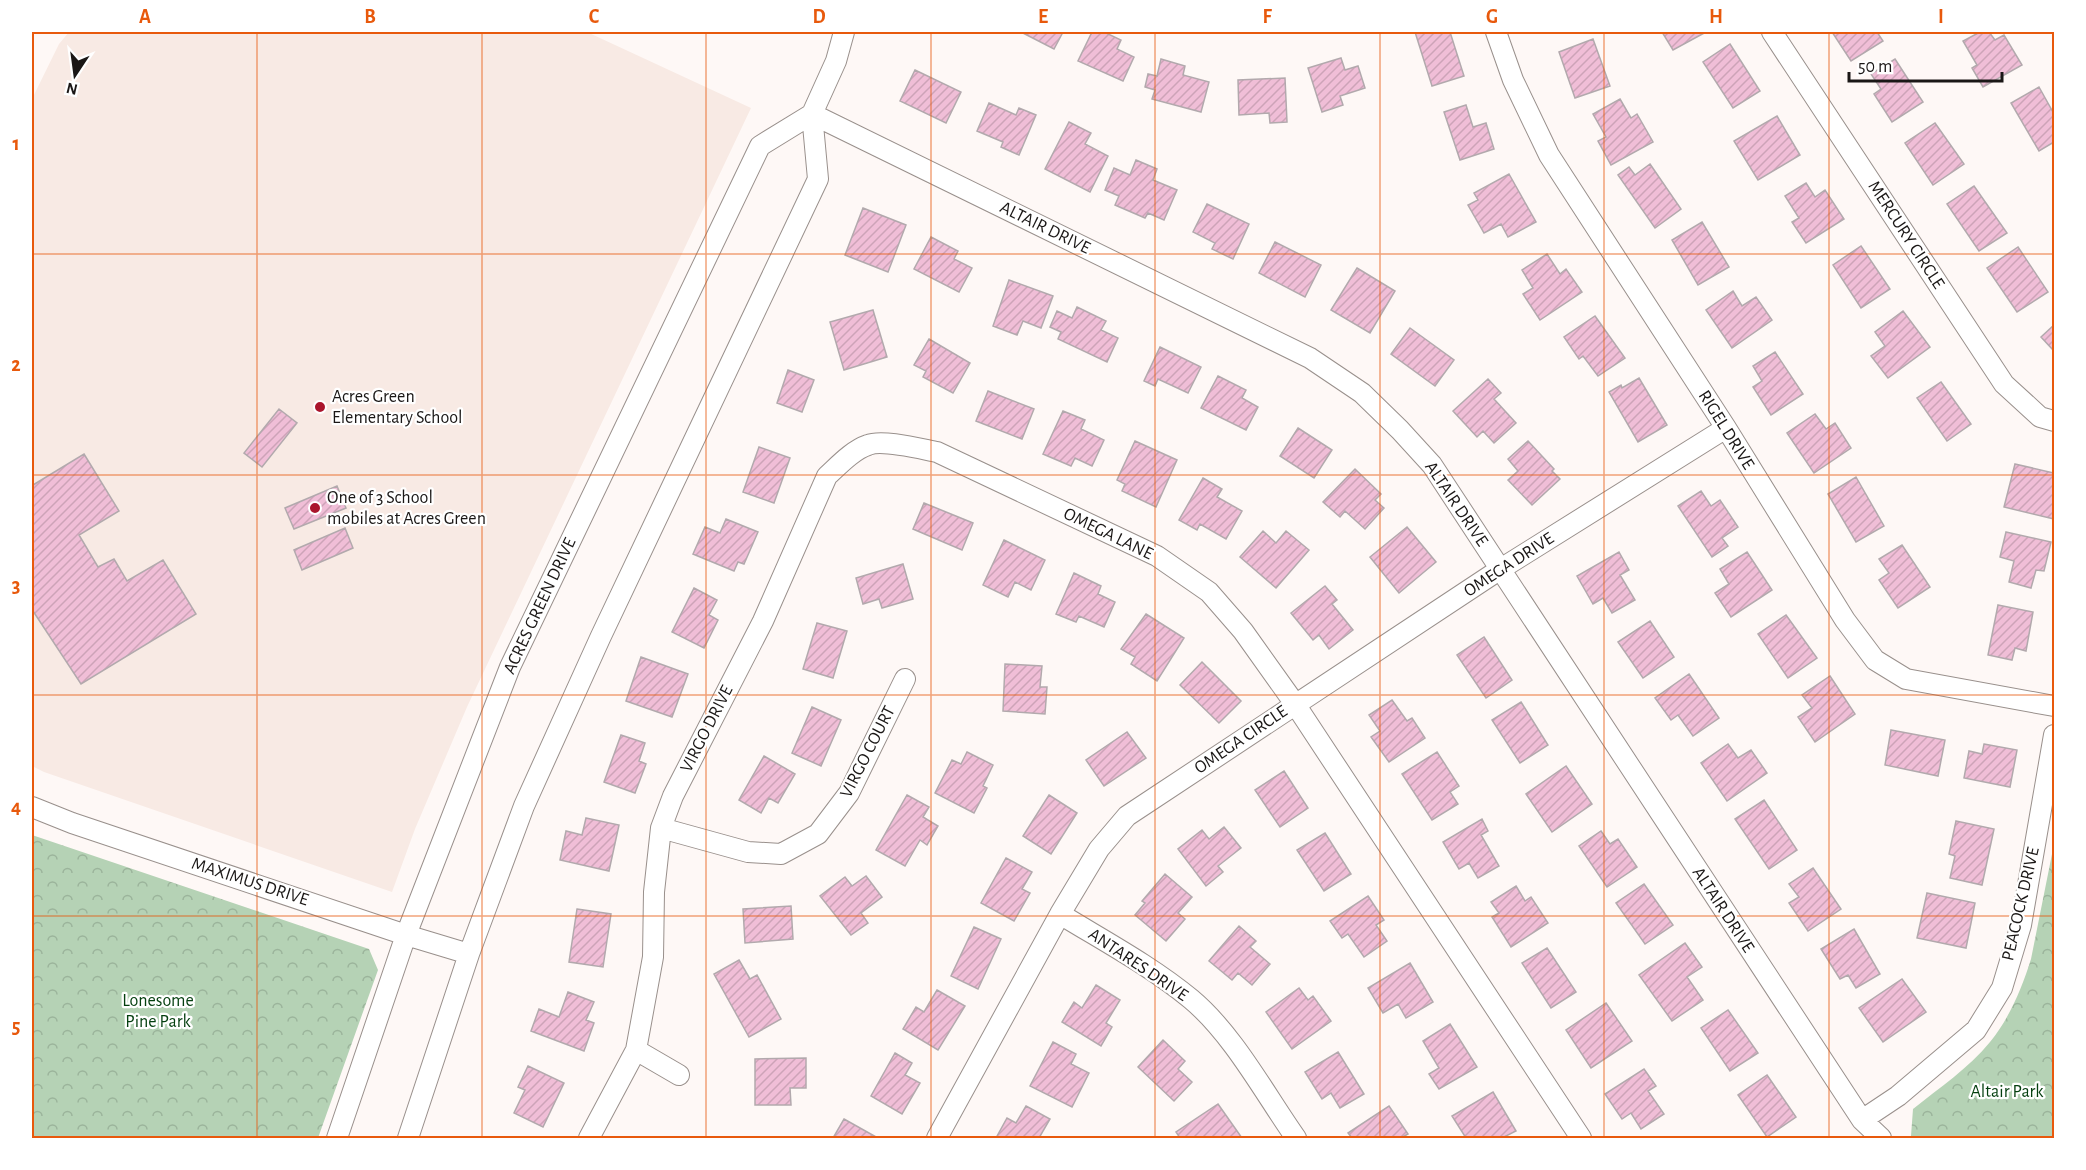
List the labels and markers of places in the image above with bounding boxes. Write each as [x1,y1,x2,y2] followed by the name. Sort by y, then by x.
[332,388,463,427] place label: Acres Green Elementary School
[313,400,327,414] marker: Acres Green Elementary School
[327,489,486,528] place label: One of 3 School mobiles at Acres Green
[308,501,322,515] marker: One of 3 School mobiles at Acres Green

